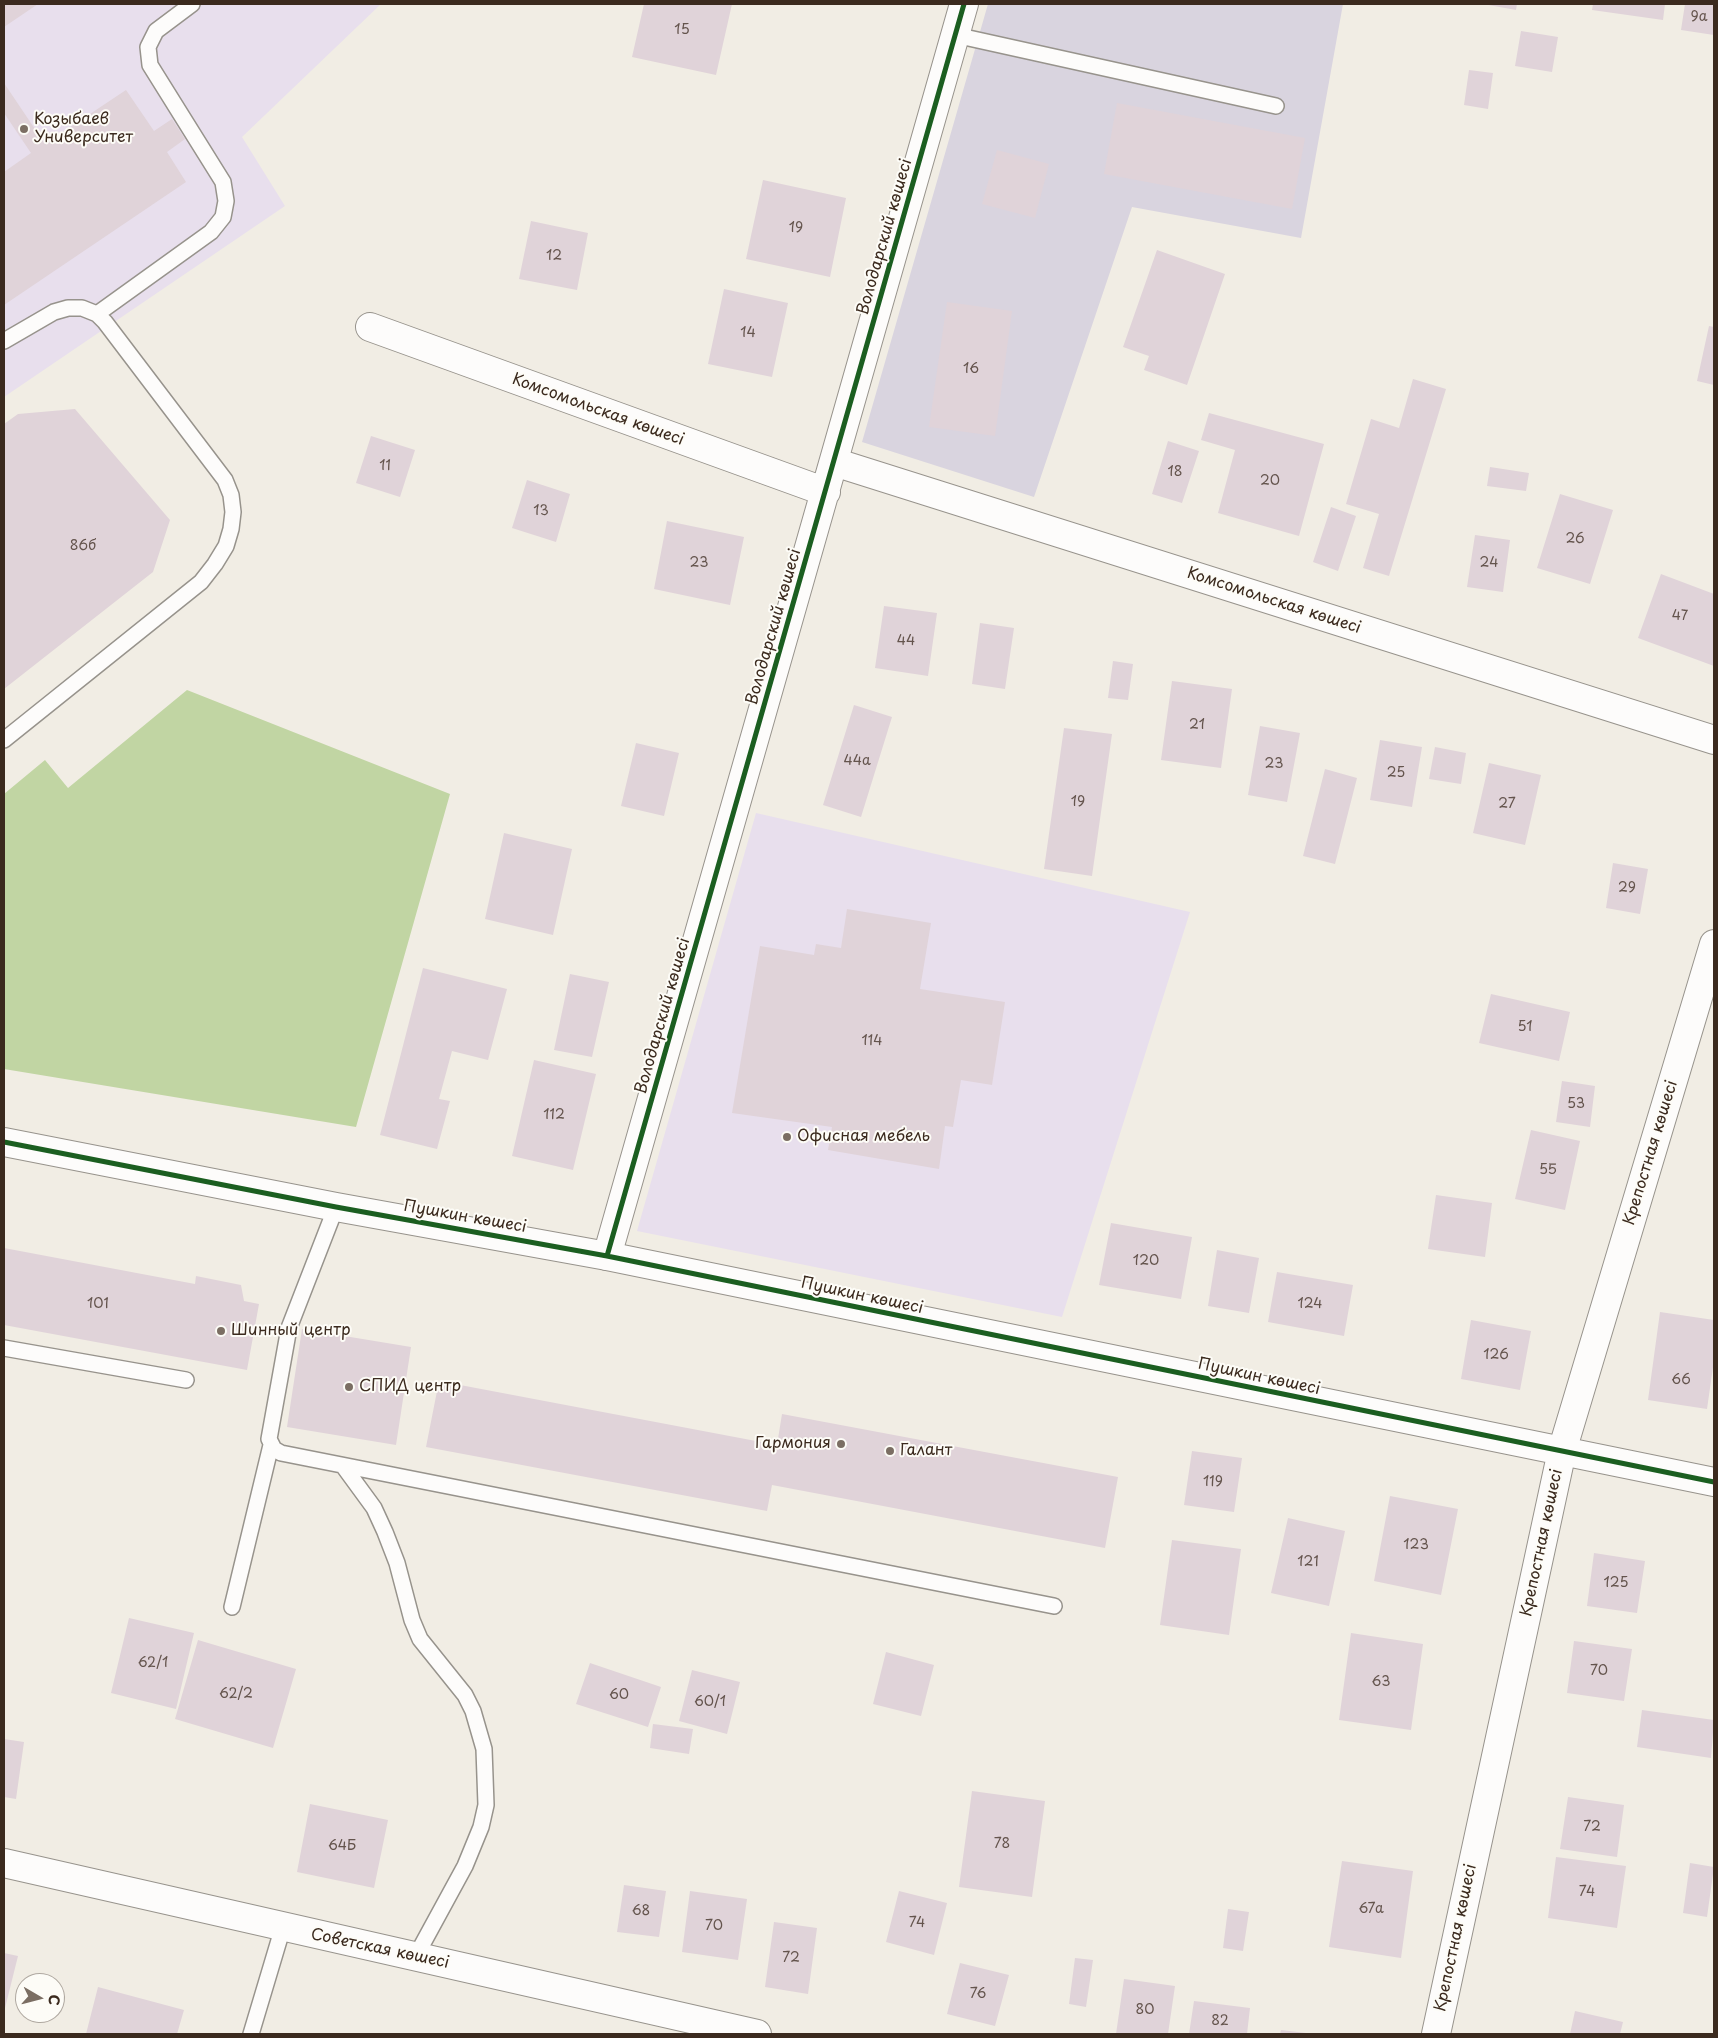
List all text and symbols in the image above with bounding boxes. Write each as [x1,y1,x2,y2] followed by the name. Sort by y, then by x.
[1691,9,1707,25] house number: 9а
[674,22,690,38] house number: 15
[34,110,133,148] place label: Козыбаев Университет
[18,123,30,135] marker: Козыбаев Университет
[854,157,916,317] street label: Володарский көшесі
[789,220,803,236] house number: 19
[546,248,562,264] house number: 12
[740,325,756,341] house number: 14
[963,361,979,377] house number: 16
[509,370,687,450] street label: Комсомольская көшесі
[379,458,391,474] house number: 11
[1167,464,1183,480] house number: 18
[1260,473,1280,489] house number: 20
[533,503,549,519] house number: 13
[1565,531,1585,547] house number: 26
[70,538,96,554] house number: 86б
[743,547,805,707] street label: Володарский көшесі
[690,555,708,571] house number: 23
[1480,555,1498,571] house number: 24
[1185,564,1363,638] street label: Комсомольская көшесі
[1672,608,1688,624] house number: 47
[897,633,915,649] house number: 44
[1189,717,1205,733] house number: 21
[843,753,871,769] house number: 44а
[1265,756,1283,772] house number: 23
[1387,765,1405,781] house number: 25
[1071,794,1085,810] house number: 19
[1498,796,1516,812] house number: 27
[1618,880,1636,896] house number: 29
[632,936,694,1096] street label: Володарский көшесі
[1518,1019,1532,1035] house number: 51
[862,1033,882,1049] house number: 114
[1620,1078,1682,1228] street label: Крепостная көшесі
[1567,1096,1585,1112] house number: 53
[543,1107,565,1123] house number: 112
[797,1127,930,1147] place label: Офисная мебель
[781,1131,793,1143] marker: Офисная мебель
[1539,1162,1557,1178] house number: 55
[402,1197,528,1237] street label: Пушкин көшесі
[1133,1253,1159,1269] house number: 120
[799,1274,925,1318] street label: Пушкин көшесі
[87,1296,109,1312] house number: 101
[1297,1296,1323,1312] house number: 124
[231,1321,351,1341] place label: Шинный центр
[215,1325,227,1337] marker: Шинный центр
[1483,1347,1509,1363] house number: 126
[1196,1355,1322,1399] street label: Пушкин көшесі
[1671,1372,1691,1388] house number: 66
[359,1377,461,1397] place label: СПИД центр
[343,1381,355,1393] marker: СПИД центр
[755,1434,831,1454] place label: Гармония
[835,1438,847,1450] marker: Гармония
[900,1441,952,1461] place label: Галант
[884,1445,896,1457] marker: Галант
[1517,1467,1567,1619] street label: Крепостная көшесі
[1203,1474,1223,1490] house number: 119
[1403,1537,1429,1553] house number: 123
[1297,1554,1319,1570] house number: 121
[1604,1575,1628,1591] house number: 125
[138,1655,168,1671] house number: 62/1
[1590,1663,1608,1679] house number: 70
[1372,1674,1390,1690] house number: 63
[219,1686,253,1702] house number: 62/2
[609,1687,629,1703] house number: 60
[694,1694,726,1710] house number: 60/1
[1583,1819,1601,1835] house number: 72
[994,1836,1010,1852] house number: 78
[328,1838,356,1854] house number: 64Б
[1431,1862,1481,2014] street label: Крепостная көшесі
[1579,1884,1595,1900] house number: 74
[1358,1901,1384,1917] house number: 67а
[632,1903,650,1919] house number: 68
[909,1915,925,1931] house number: 74
[705,1918,723,1934] house number: 70
[309,1925,451,1973] street label: Советская көшесі
[782,1950,800,1966] house number: 72
[15,1973,65,2023] north arrow
[970,1986,986,2002] house number: 76
[43,1993,65,2007] text: С
[1136,2002,1154,2018] house number: 80
[1211,2013,1229,2029] house number: 82

